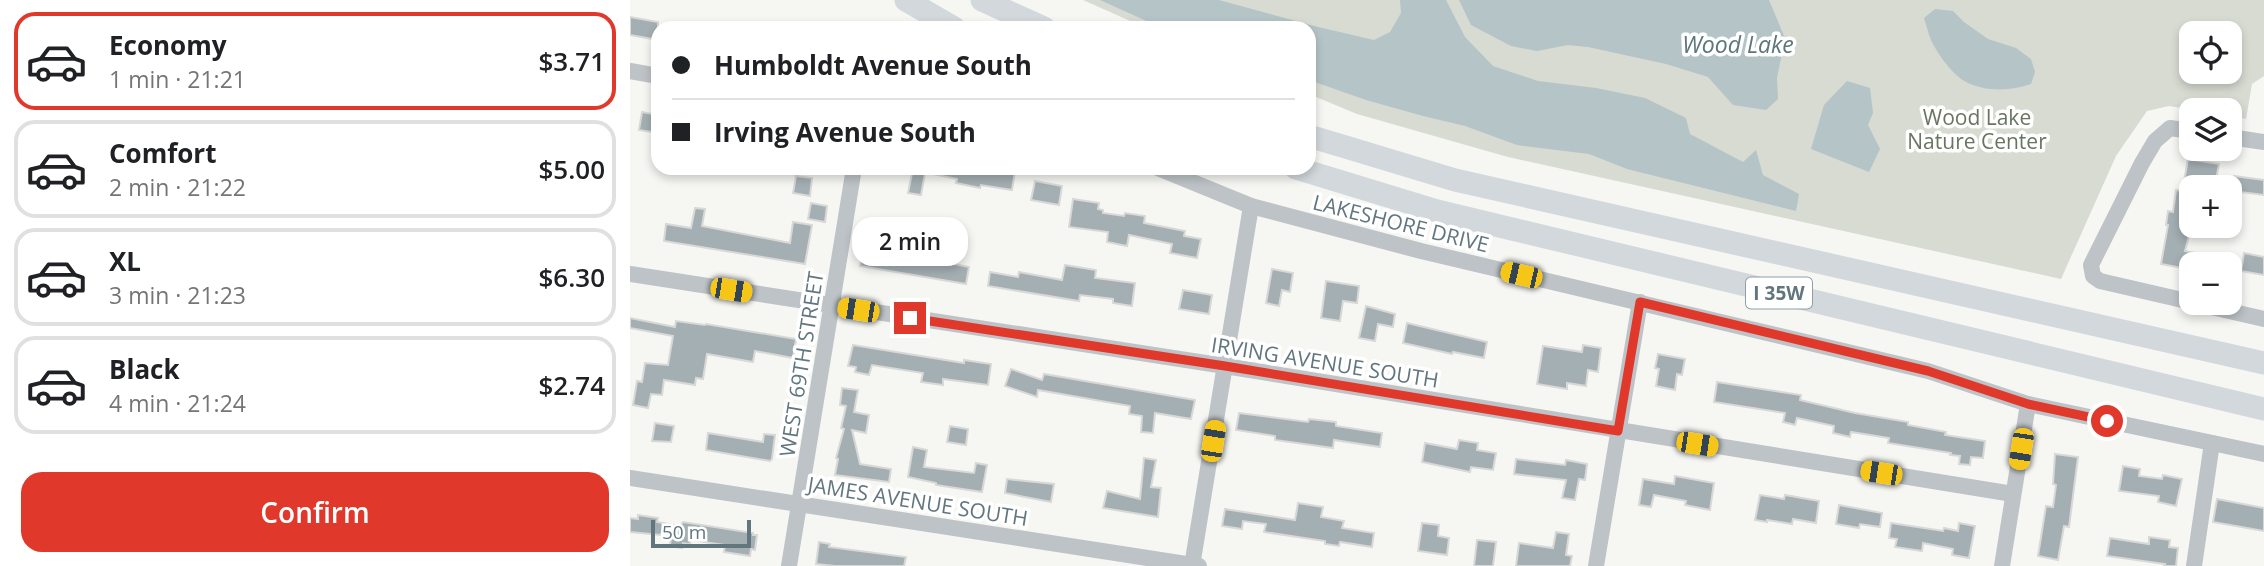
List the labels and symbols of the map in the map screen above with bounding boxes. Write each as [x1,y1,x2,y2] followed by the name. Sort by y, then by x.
[1682,28,1794,60] water label: Wood Lake
[1907,103,2047,155] park label: Wood Lake Nature Center
[1310,188,1492,258] street label: LAKESHORE DRIVE
[852,216,968,266] callout: 2 min
[1499,260,1544,290] car
[773,269,830,459] street label: WEST 69TH STREET
[709,276,754,304] car
[1746,278,1812,308] road number: I 35W
[836,296,881,324] car
[894,302,926,334] route end
[1209,330,1441,394] street label: IRVING AVENUE SOUTH
[2091,405,2123,437] route start
[1200,419,1227,463] car
[2008,427,2035,471] car
[1675,430,1720,458] car
[1859,459,1904,487] car
[804,469,1030,532] street label: JAMES AVENUE SOUTH
[651,517,751,549] scale bar

